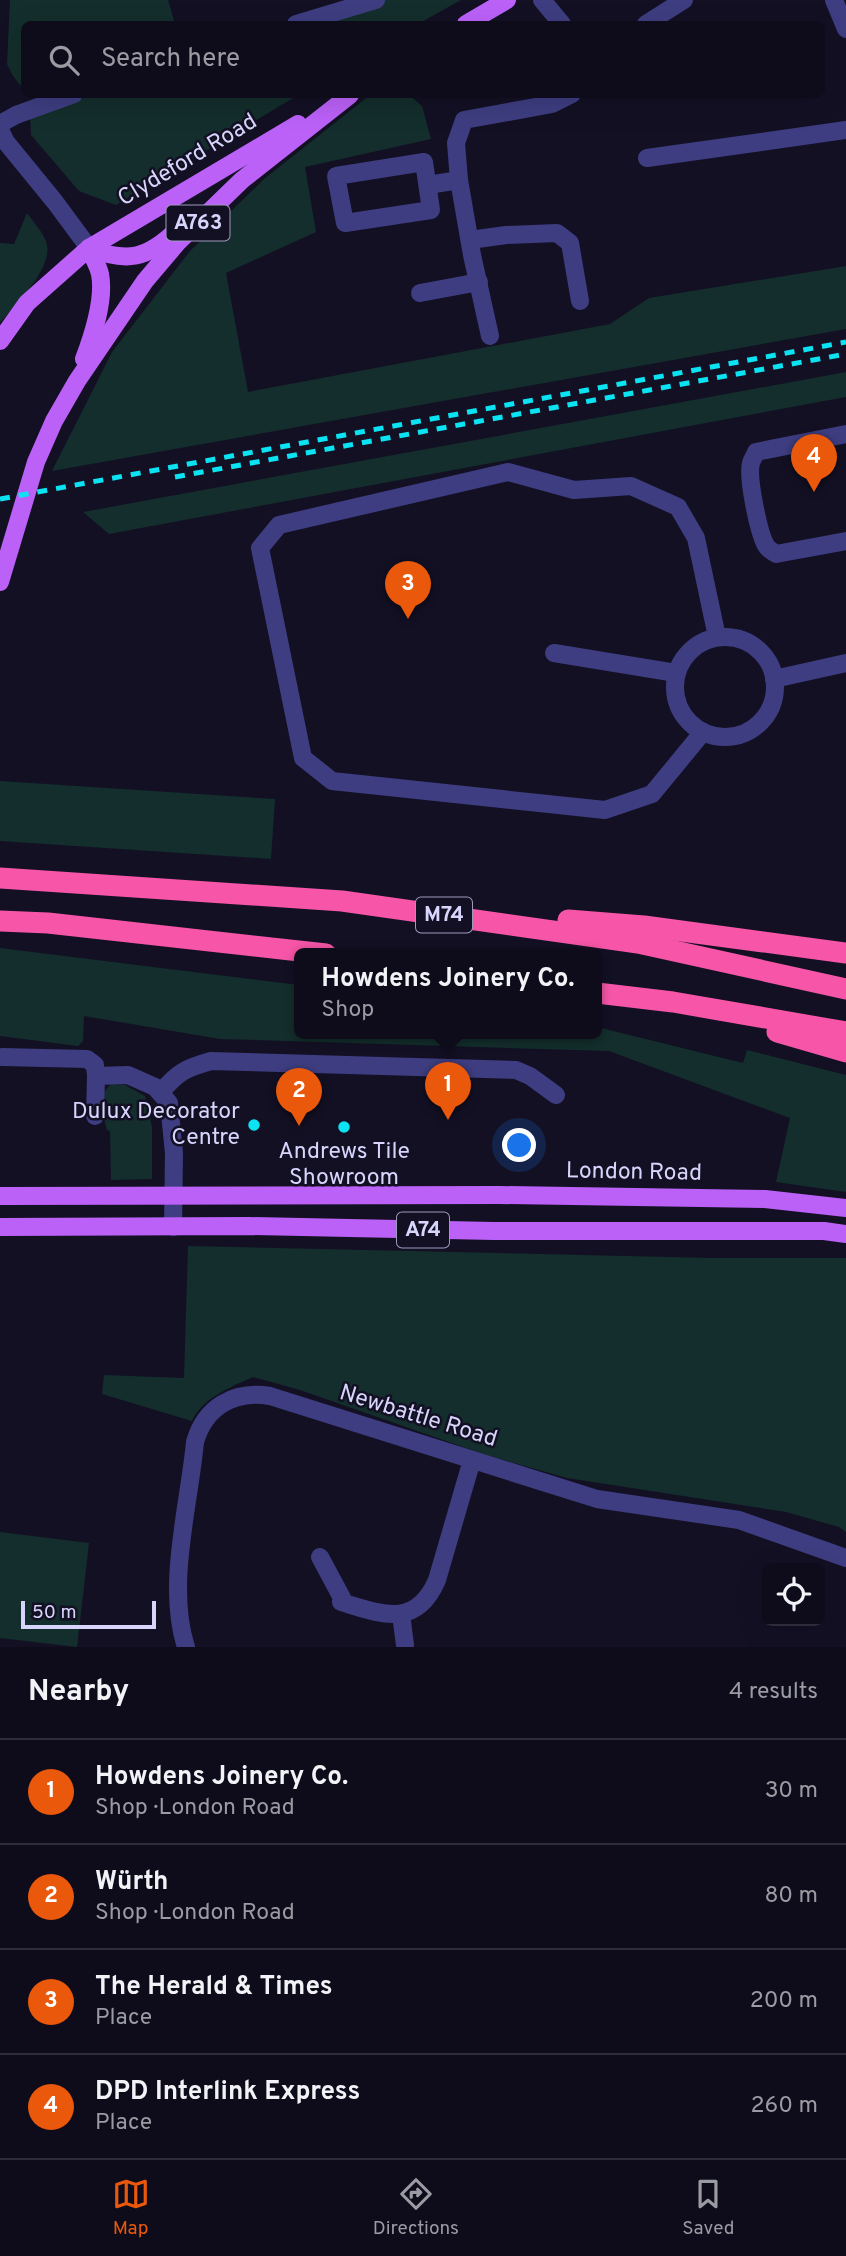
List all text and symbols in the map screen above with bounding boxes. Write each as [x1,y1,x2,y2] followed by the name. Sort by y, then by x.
[21,21,825,98] search box
[45,41,83,79] icon: search
[101,43,240,76] text: Search here
[113,108,263,214] street label: Clydeford Road
[166,206,230,241] road number: A763
[791,434,837,492] pin: 4
[385,561,431,619] pin: 3
[416,898,472,932] road number: M74
[294,948,602,1039] popup
[321,963,575,996] text: Howdens Joinery Co.
[321,996,374,1025] text: Shop
[425,1062,471,1120] pin: 1
[276,1068,322,1126] pin: 2
[72,1098,240,1153] place label: Dulux Decorator Centre
[246,1117,262,1133] marker: Dulux Decorator Centre
[336,1119,352,1135] marker: Andrews Tile Showroom
[502,1128,536,1162] your location
[278,1138,410,1193] place label: Andrews Tile Showroom
[566,1157,702,1189] street label: London Road
[397,1212,449,1248] road number: A74
[336,1379,500,1455] street label: Newbattle Road
[762,1563,825,1626] map controls
[762,1563,825,1626] button: locate
[21,1598,156,1630] scale bar
[32,1601,77,1625] text: 50 m
[28,1674,129,1711] text: Nearby
[729,1678,818,1707] text: 4 results
[95,1761,348,1794] text: Howdens Joinery Co.
[46,1777,56,1806] text: 1
[765,1777,818,1806] text: 30 m
[95,1794,295,1823] text: Shop · London Road
[95,1866,169,1899] text: Würth
[44,1882,58,1911] text: 2
[765,1882,818,1911] text: 80 m
[95,1899,295,1928] text: Shop · London Road
[95,1971,333,2004] text: The Herald & Times
[44,1987,58,2016] text: 3
[750,1987,818,2016] text: 200 m
[95,2004,152,2033] text: Place
[95,2076,360,2109] text: DPD Interlink Express
[44,2092,58,2121] text: 4
[751,2092,818,2121] text: 260 m
[95,2109,152,2138] text: Place
[112,2175,150,2241] tab: Map
[373,2175,459,2241] tab: Directions
[682,2175,734,2241] tab: Saved

